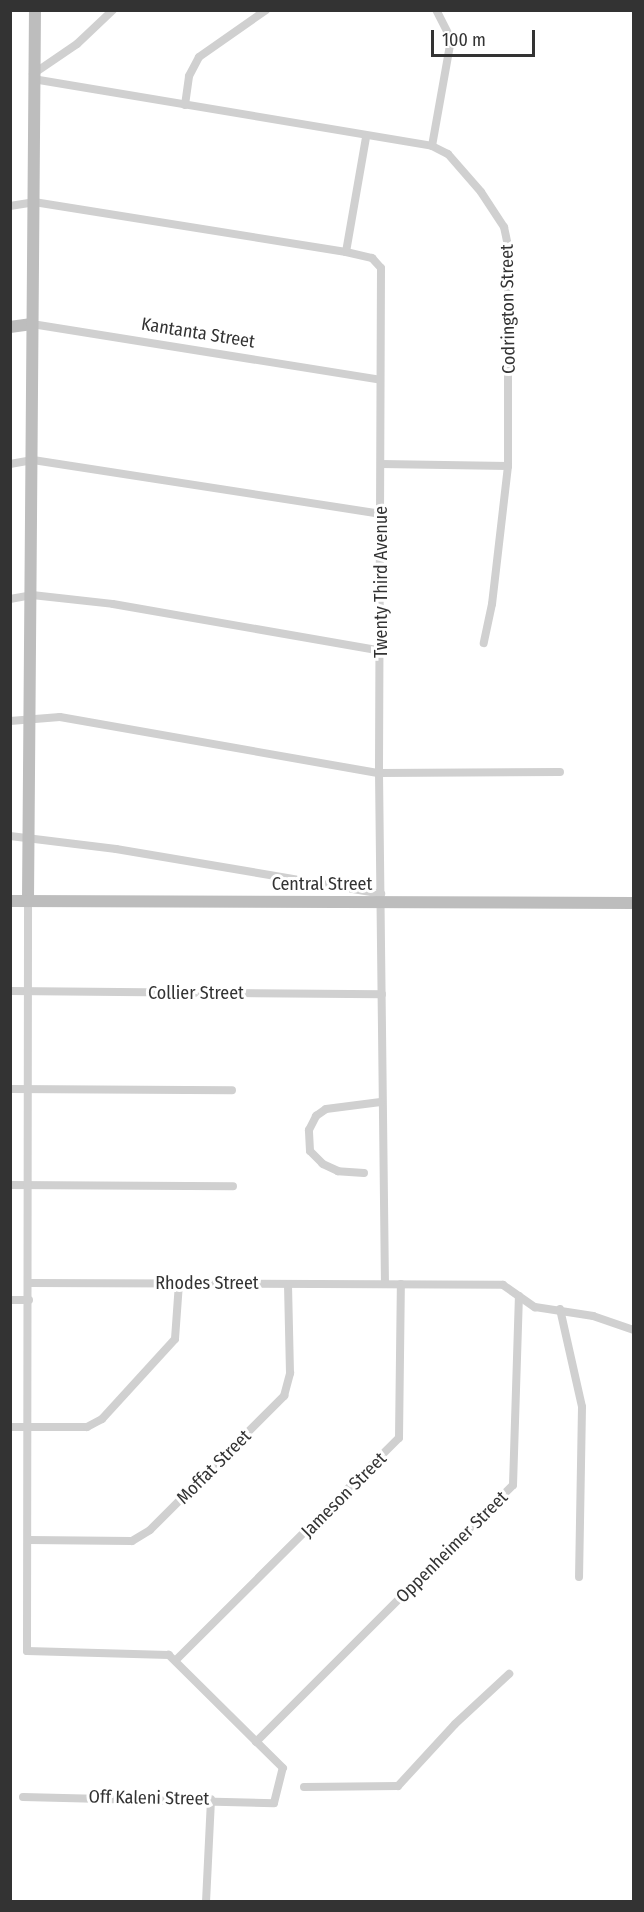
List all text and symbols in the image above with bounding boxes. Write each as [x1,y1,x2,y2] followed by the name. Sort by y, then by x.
[434,18,538,56] scale bar
[442,29,486,51] text: 100 m
[496,244,520,374] street label: Codrington Street
[140,313,256,353] street label: Kantanta Street
[370,506,392,658] street label: Twenty Third Avenue
[272,873,372,895] street label: Central Street
[148,982,244,1004] street label: Collier Street
[155,1272,259,1294] street label: Rhodes Street
[172,1425,256,1509] street label: Moffat Street
[297,1448,391,1542] street label: Jameson Street
[392,1487,512,1607] street label: Oppenheimer Street
[88,1786,210,1810] street label: Off Kaleni Street

